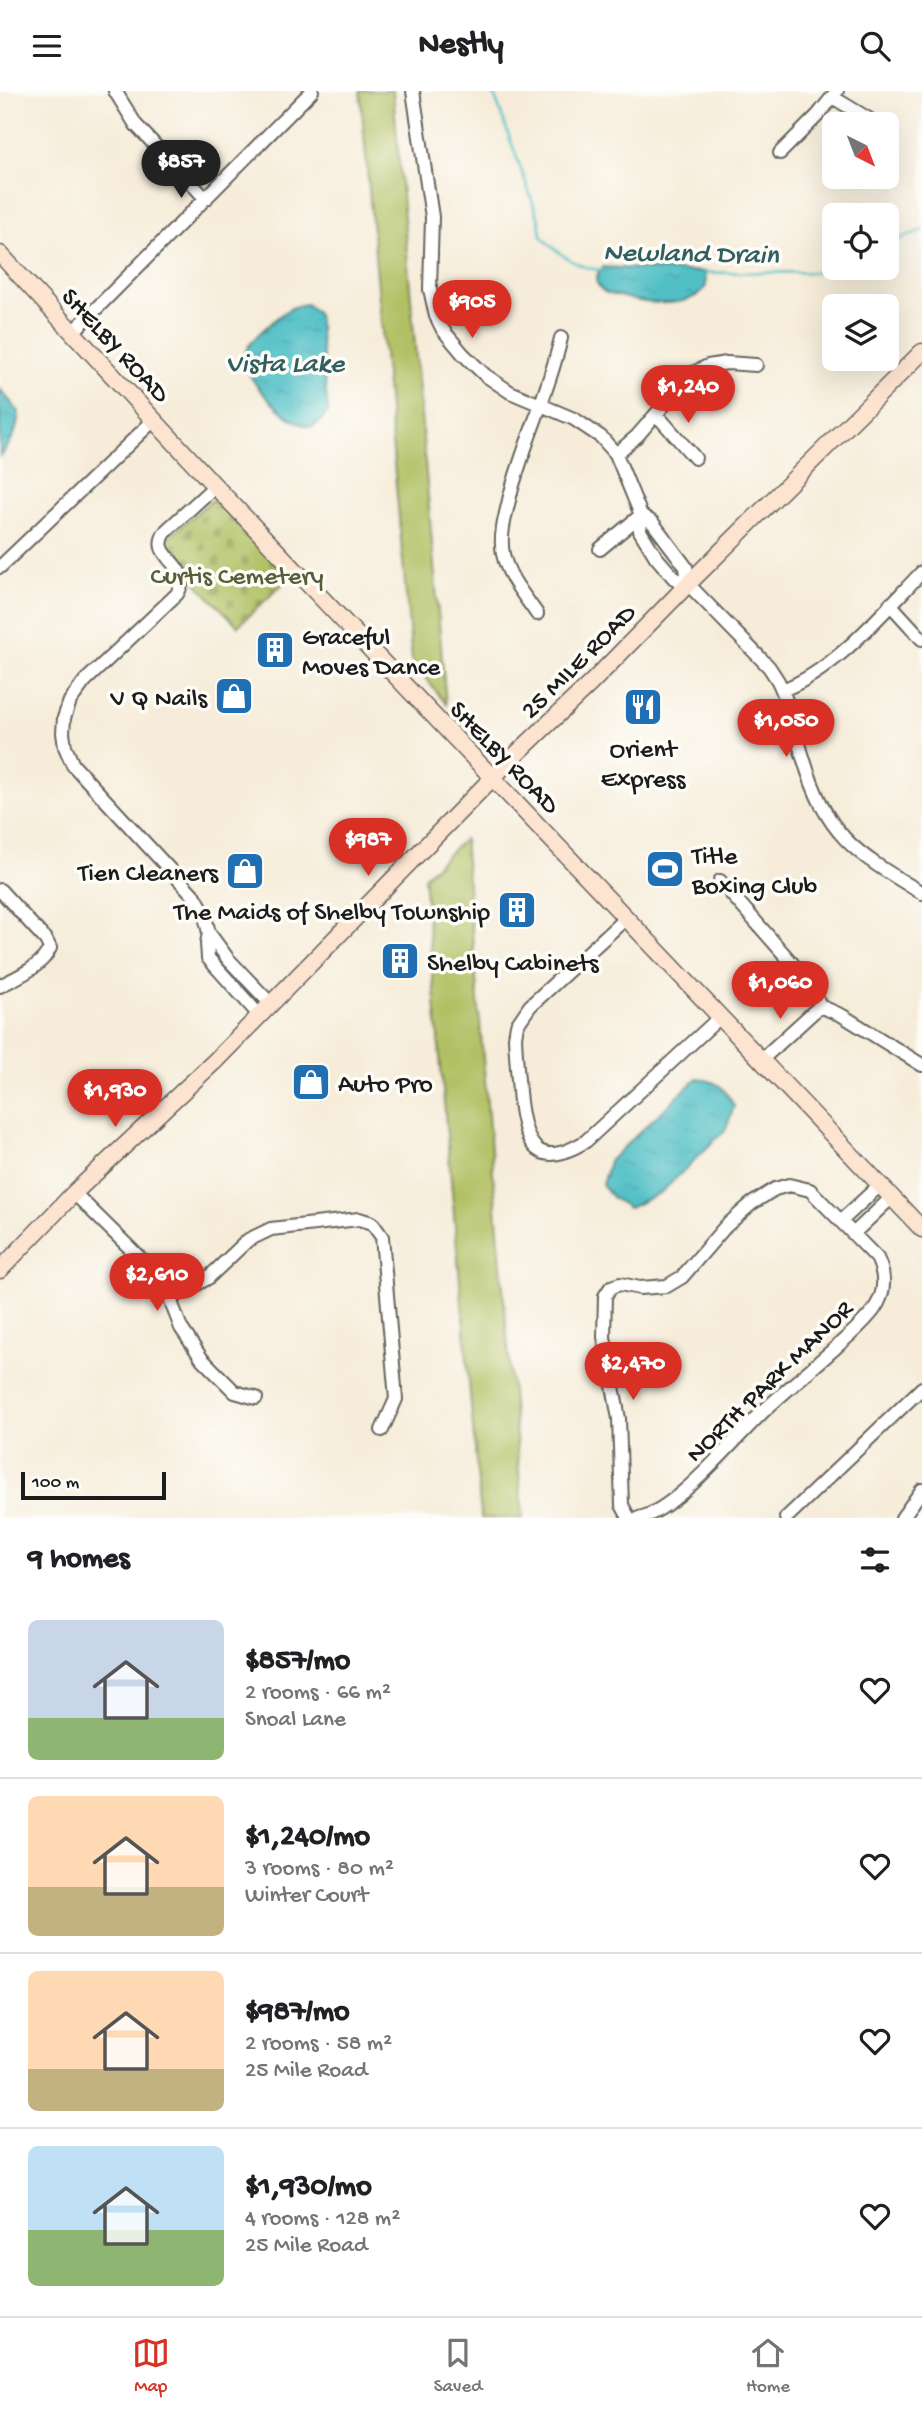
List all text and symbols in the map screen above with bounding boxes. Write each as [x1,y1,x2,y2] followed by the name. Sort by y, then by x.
[28,27,66,65] icon: menu
[418,27,504,65] text: Nestly
[856,27,894,65] icon: search
[822,112,900,189] north arrow
[822,112,899,371] map controls
[140,141,222,200] pin: $857
[158,149,205,176] text: $857
[822,203,899,280] button: locate
[603,237,780,274] water label: Newland Drain
[431,281,513,340] pin: $905
[53,283,175,411] street label: SHELBY ROAD
[448,289,496,316] text: $905
[822,294,899,371] button: layers
[226,349,346,382] water label: Vista Lake
[631,365,745,425] pin: $1,240
[657,374,719,401] text: $1,240
[151,563,324,594] park label: Curtis Cemetery
[516,599,644,727] street label: 25 MILE ROAD
[302,624,441,685] place label: Graceful Moves Dance
[254,629,296,671] building icon: Graceful Moves Dance
[213,675,255,717] shop icon: V Q Nails
[109,685,208,716] place label: V Q Nails
[622,686,664,728] restaurant icon: Orient Express
[441,696,565,822] street label: SHELBY ROAD
[729,699,843,759] pin: $1,050
[753,708,819,735] text: $1,050
[601,736,687,797] place label: Orient Express
[327,819,409,878] pin: $987
[345,827,391,854] text: $987
[690,843,817,904] place label: Title Boxing Club
[644,848,686,890] sports icon: Title Boxing Club
[224,850,266,892] shop icon: Tien Cleaners
[76,860,219,891] place label: Tien Cleaners
[496,889,538,931] building icon: The Maids of Shelby Township
[172,899,490,930] place label: The Maids of Shelby Township
[379,940,421,982] building icon: Shelby Cabinets
[427,950,600,981] place label: Shelby Cabinets
[723,961,837,1021] pin: $1,060
[748,970,812,997] text: $1,060
[290,1061,332,1103] shop icon: Auto Pro
[58,1069,172,1129] pin: $1,930
[338,1071,433,1102] place label: Auto Pro
[83,1078,147,1105] text: $1,930
[100,1253,214,1313] pin: $2,610
[126,1262,188,1289] text: $2,610
[681,1294,862,1471] street label: NORTH PARK MANOR
[576,1343,690,1402] pin: $2,470
[601,1351,665,1378] text: $2,470
[21,1469,166,1501] scale bar
[32,1472,79,1495] text: 100 m
[856,1541,894,1579] icon: filters
[28,1543,130,1578] text: 9 homes
[245,1645,350,1680] text: $857/mo
[84,1648,168,1732] icon: home
[856,1671,894,1709] icon: heart
[245,1680,391,1707] text: 2 rooms · 66 m²
[245,1707,346,1734] text: Snoal Lane
[245,1821,370,1856] text: $1,240/mo
[84,1824,168,1908] icon: home
[856,1847,894,1885] icon: heart
[245,1856,394,1883] text: 3 rooms · 80 m²
[245,1883,368,1910] text: Winter Court
[245,1996,350,2031] text: $987/mo
[84,1999,168,2083] icon: home
[856,2022,894,2060] icon: heart
[245,2031,392,2058] text: 2 rooms · 58 m²
[245,2058,367,2085] text: 25 Mile Road
[245,2171,372,2206] text: $1,930/mo
[84,2174,168,2258] icon: home
[856,2197,894,2235] icon: heart
[245,2206,400,2233] text: 4 rooms · 128 m²
[245,2233,367,2260] text: 25 Mile Road
[132,2334,170,2399] tab: Map
[434,2334,482,2399] tab: Saved
[746,2334,790,2399] tab: Home

